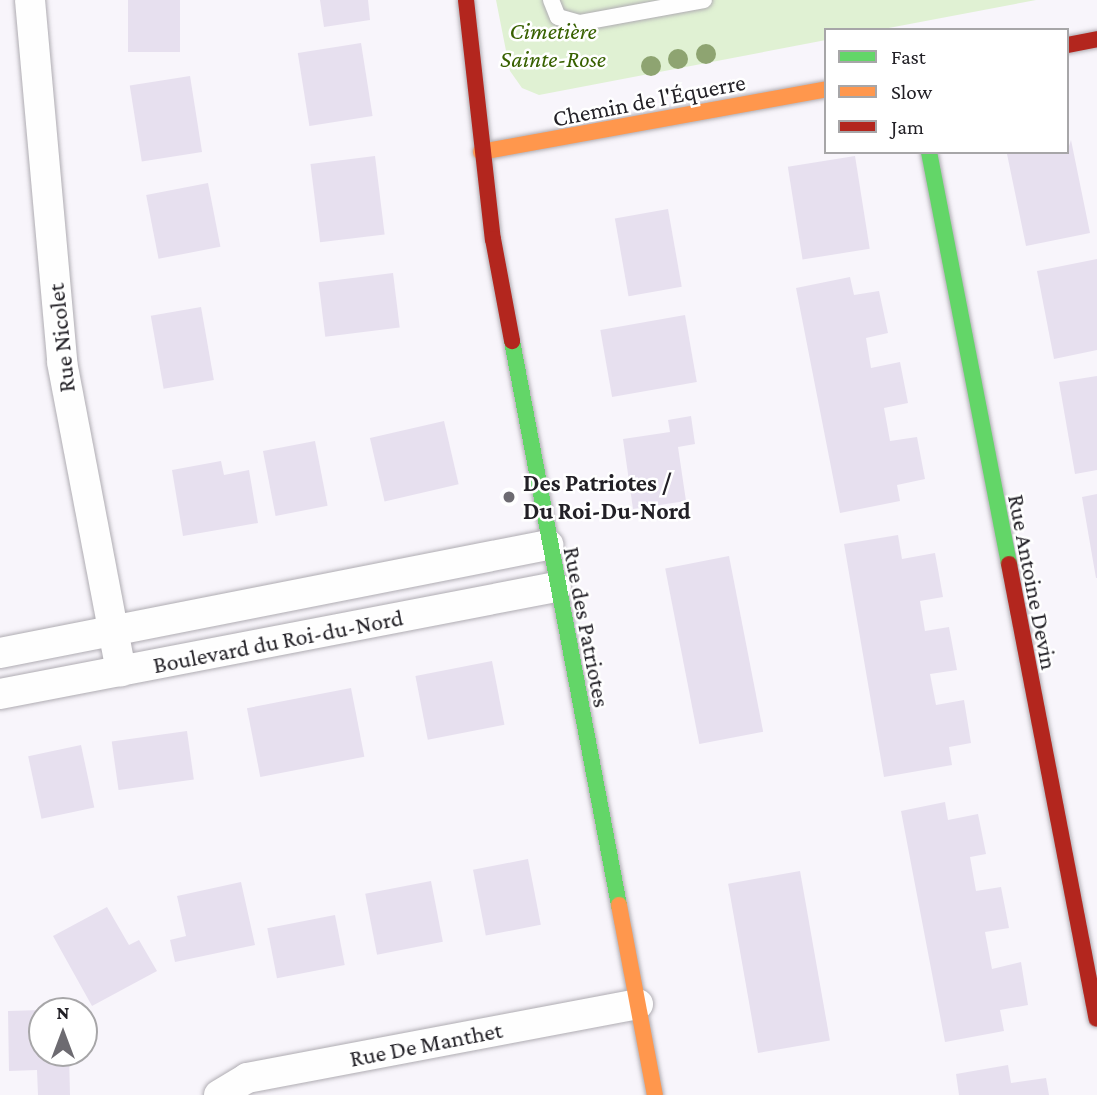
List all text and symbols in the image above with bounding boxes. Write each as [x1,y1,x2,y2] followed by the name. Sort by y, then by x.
[500,17,606,73] park label: Cimetière Sainte-Rose
[824,28,1069,154] legend
[891,45,926,69] text: Fast
[550,67,748,133] street label: Chemin de l'Équerre
[891,80,932,104] text: Slow
[891,115,924,139] text: Jam
[41,282,81,394] street label: Rue Nicolet
[523,469,691,525] place label: Des Patriotes / Du Roi-Du-Nord
[501,489,517,505] marker: Des Patriotes / Du Roi-Du-Nord
[1002,492,1064,672] street label: Rue Antoine Devin
[557,544,617,710] street label: Rue des Patriotes
[151,603,405,679] street label: Boulevard du Roi-du-Nord
[28,997,98,1067] north arrow
[57,1002,69,1023] text: N
[347,1015,505,1073] street label: Rue De Manthet

